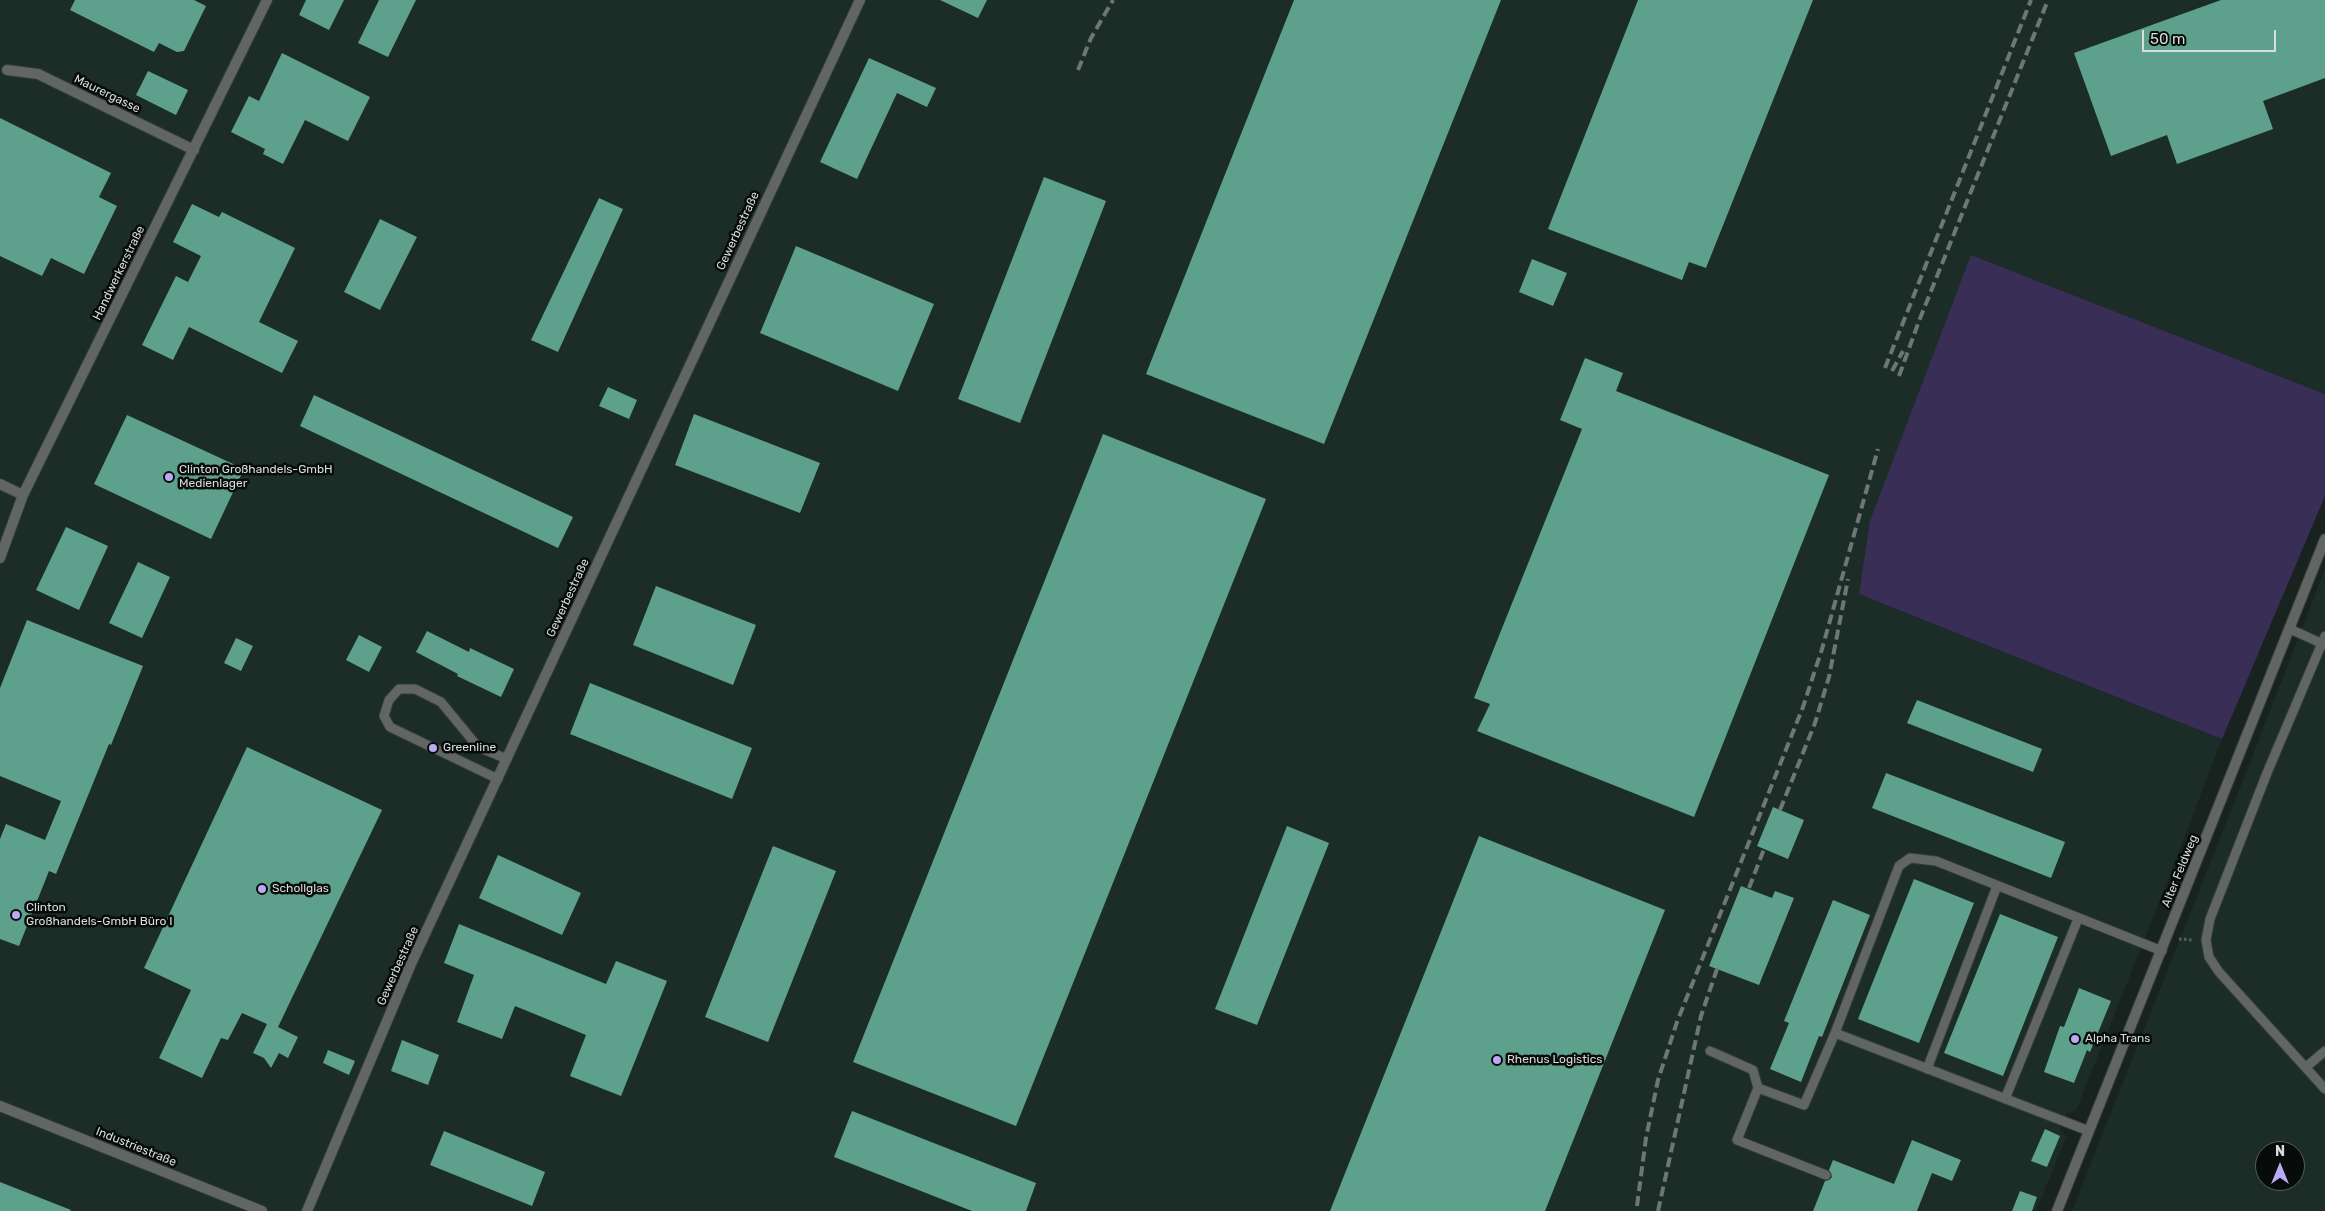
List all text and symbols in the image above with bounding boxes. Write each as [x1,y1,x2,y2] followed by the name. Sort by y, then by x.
[2145,20,2279,52] scale bar
[2150,30,2185,48] text: 50 m
[72,72,142,116] street label: Maurergasse
[714,189,762,273] street label: Gewerbestraße
[90,223,148,323] street label: Handwerkerstraße
[179,463,333,491] place label: Clinton Großhandels-GmbH Medienlager
[163,471,175,483] marker: Clinton Großhandels-GmbH Medienlager
[544,556,592,640] street label: Gewerbestraße
[443,741,496,755] place label: Greenline
[427,742,439,754] marker: Greenline
[2159,833,2201,909] street label: Alter Feldweg
[272,882,329,896] place label: Schollglas
[256,883,268,895] marker: Schollglas
[26,901,173,929] place label: Clinton Großhandels-GmbH Büro I
[10,909,22,921] marker: Clinton Großhandels-GmbH Büro I
[374,924,422,1008] street label: Gewerbestraße
[2085,1032,2150,1046] place label: Alpha Trans
[2069,1033,2081,1045] marker: Alpha Trans
[1507,1053,1602,1067] place label: Rhenus Logistics
[1491,1054,1503,1066] marker: Rhenus Logistics
[94,1124,178,1170] street label: Industriestraße
[2255,1141,2305,1191] north arrow
[2275,1143,2285,1160] text: N

